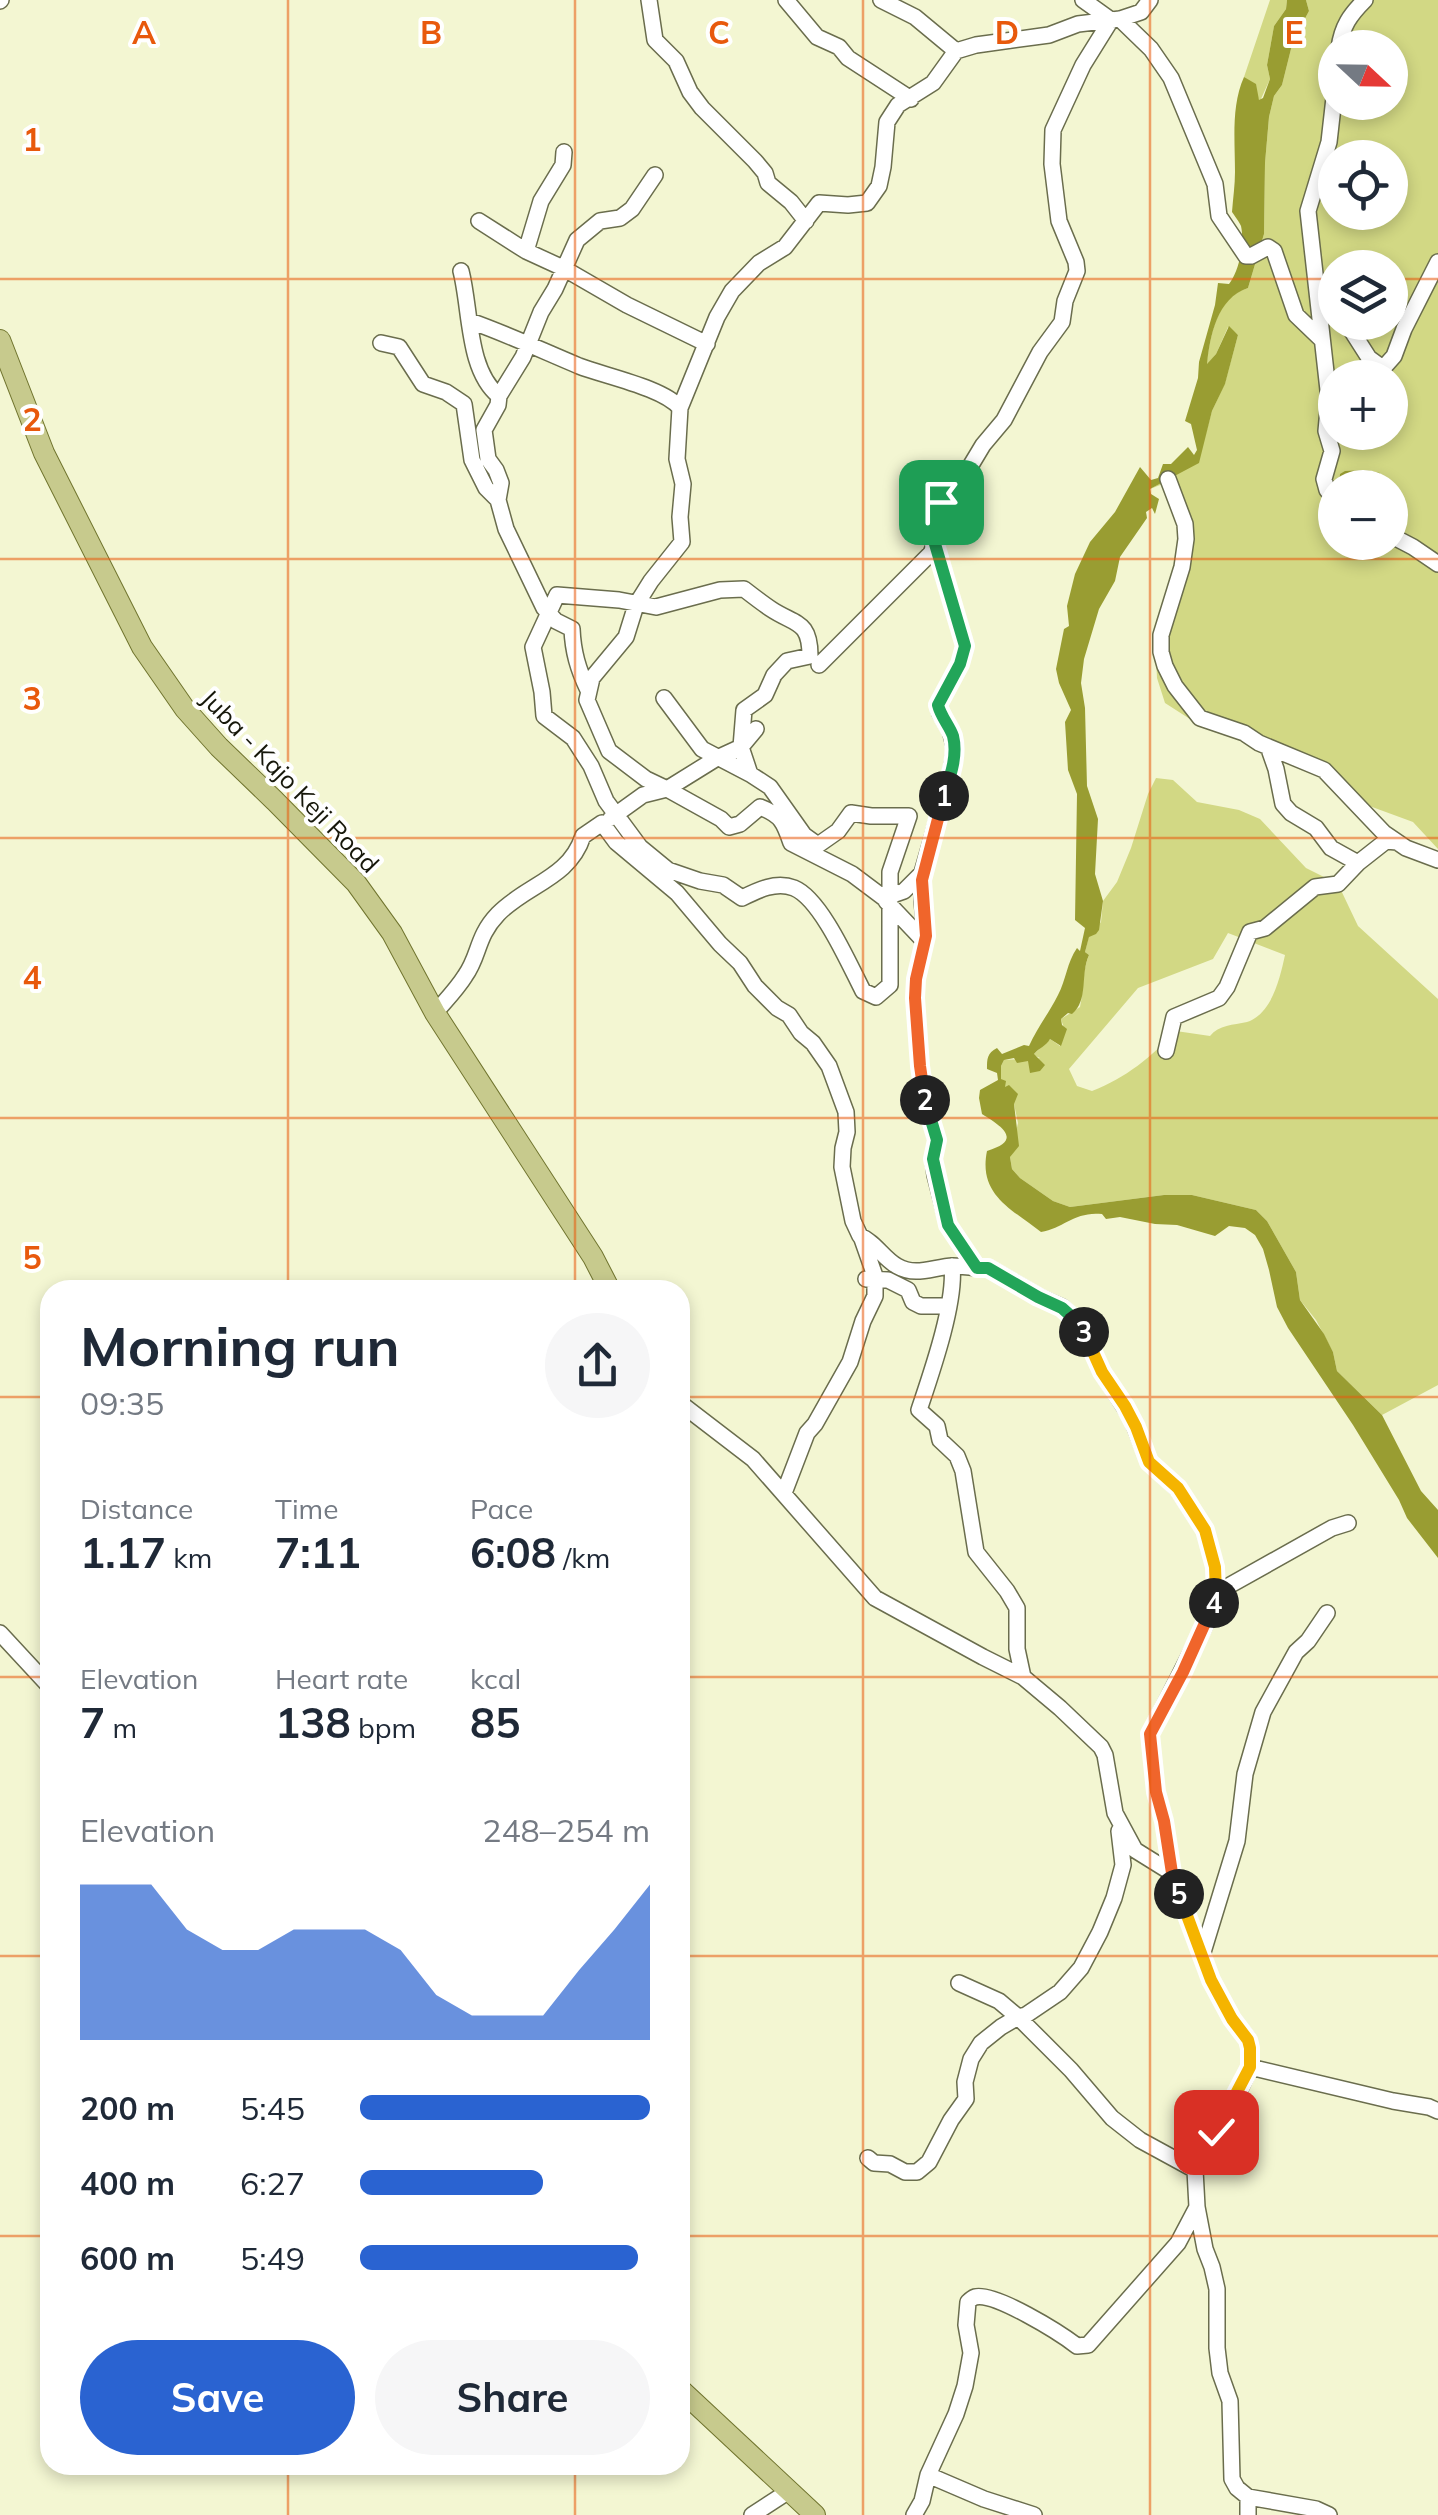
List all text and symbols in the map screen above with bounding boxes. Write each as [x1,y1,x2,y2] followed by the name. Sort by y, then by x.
[132,12,156,52] text: A
[420,12,442,52] text: B
[708,12,730,52] text: C
[995,12,1019,52] text: D
[1284,12,1304,52] text: E
[1318,30,1408,120] north arrow
[1318,30,1408,560] map controls
[22,119,42,159] text: 1
[1318,140,1408,230] button: locate
[1318,250,1408,340] button: layers
[1318,360,1408,450] button: +
[22,399,42,439] text: 2
[899,460,984,545] pin
[1318,470,1408,560] button: −
[914,475,969,530] icon: arrive
[22,678,42,718] text: 3
[195,683,386,879] street label: Juba - Kajo Keji Road
[919,771,969,821] pin: 1
[936,778,952,813] text: 1
[22,957,42,997] text: 4
[900,1075,950,1125] pin: 2
[917,1082,933,1117] text: 2
[22,1237,42,1277] text: 5
[1059,1307,1109,1357] pin: 3
[80,1311,400,1380] text: Morning run
[545,1313,650,1418] button: share
[1076,1314,1092,1349] text: 3
[80,1383,164,1423] text: 09:35
[80,1491,193,1526] text: Distance
[275,1491,338,1526] text: Time
[470,1491,533,1526] text: Pace
[80,1526,166,1579] text: 1.17
[275,1526,361,1579] text: 7:11
[470,1526,556,1579] text: 6:08
[166,1540,212,1575] text: km
[556,1540,610,1575] text: /km
[1189,1578,1239,1628] pin: 4
[1206,1585,1222,1620] text: 4
[80,1661,198,1696] text: Elevation
[275,1661,408,1696] text: Heart rate
[470,1661,521,1696] text: kcal
[80,1696,105,1749] text: 7
[275,1696,351,1749] text: 138
[470,1696,520,1749] text: 85
[105,1710,137,1745] text: m
[351,1710,416,1745] text: bpm
[80,1810,215,1850] text: Elevation
[482,1810,650,1850] text: 248–254 m
[1154,1869,1204,1919] pin: 5
[1171,1876,1187,1911] text: 5
[80,2088,175,2128] text: 200 m
[240,2088,305,2128] text: 5:45
[1174,2090,1259,2175] pin
[1189,2105,1244,2160] icon: check
[80,2163,175,2203] text: 400 m
[240,2163,305,2203] text: 6:27
[80,2238,175,2278] text: 600 m
[240,2238,305,2278] text: 5:49
[80,2340,355,2455] button: Save
[375,2340,650,2455] button: Share

